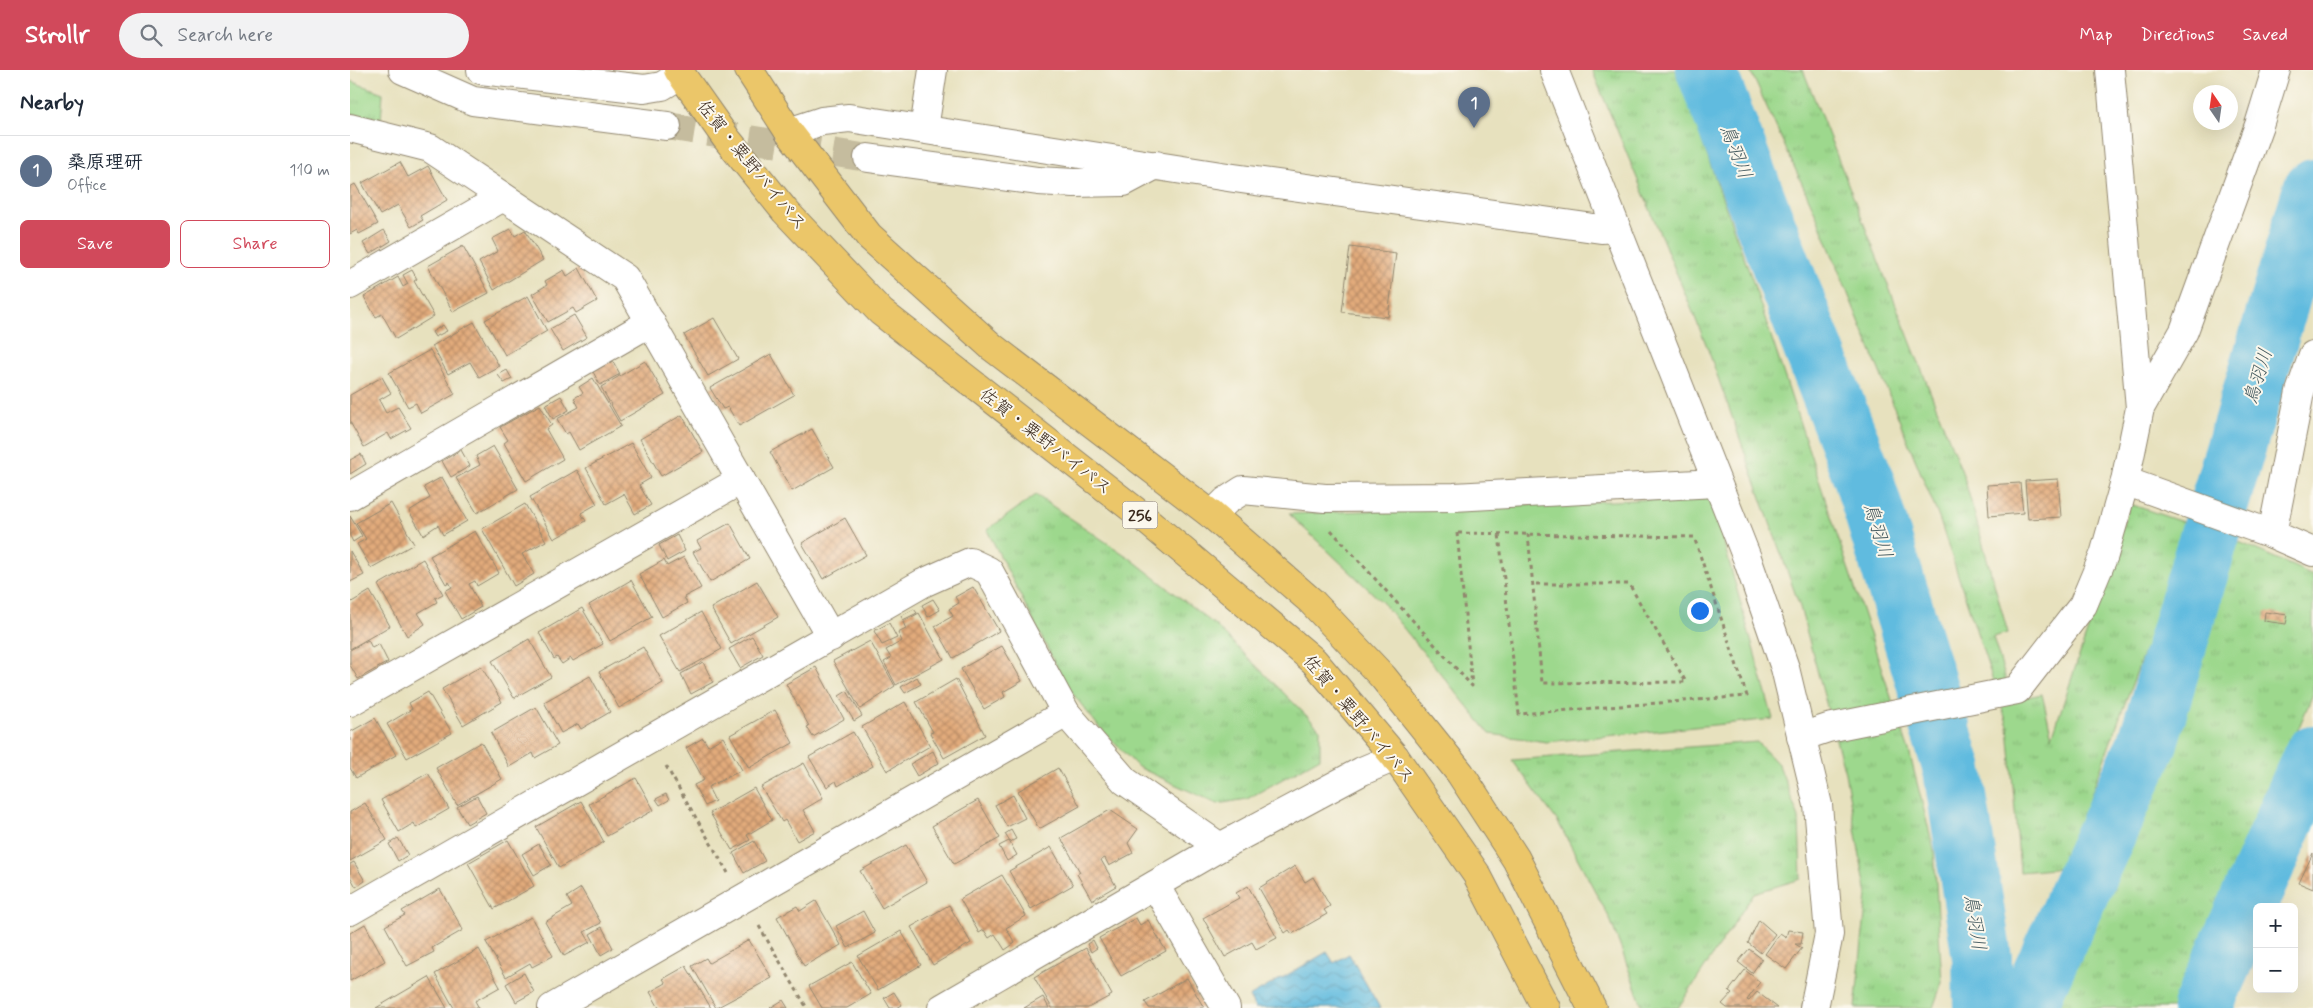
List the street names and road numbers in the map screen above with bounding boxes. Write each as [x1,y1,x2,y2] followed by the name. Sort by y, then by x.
[691,95,811,236] street label: 佐賀・粟野バイパス
[974,383,1116,501] street label: 佐賀・粟野バイパス
[1122,502,1158,528] road number: 256
[1297,650,1419,789] street label: 佐賀・粟野バイパス

